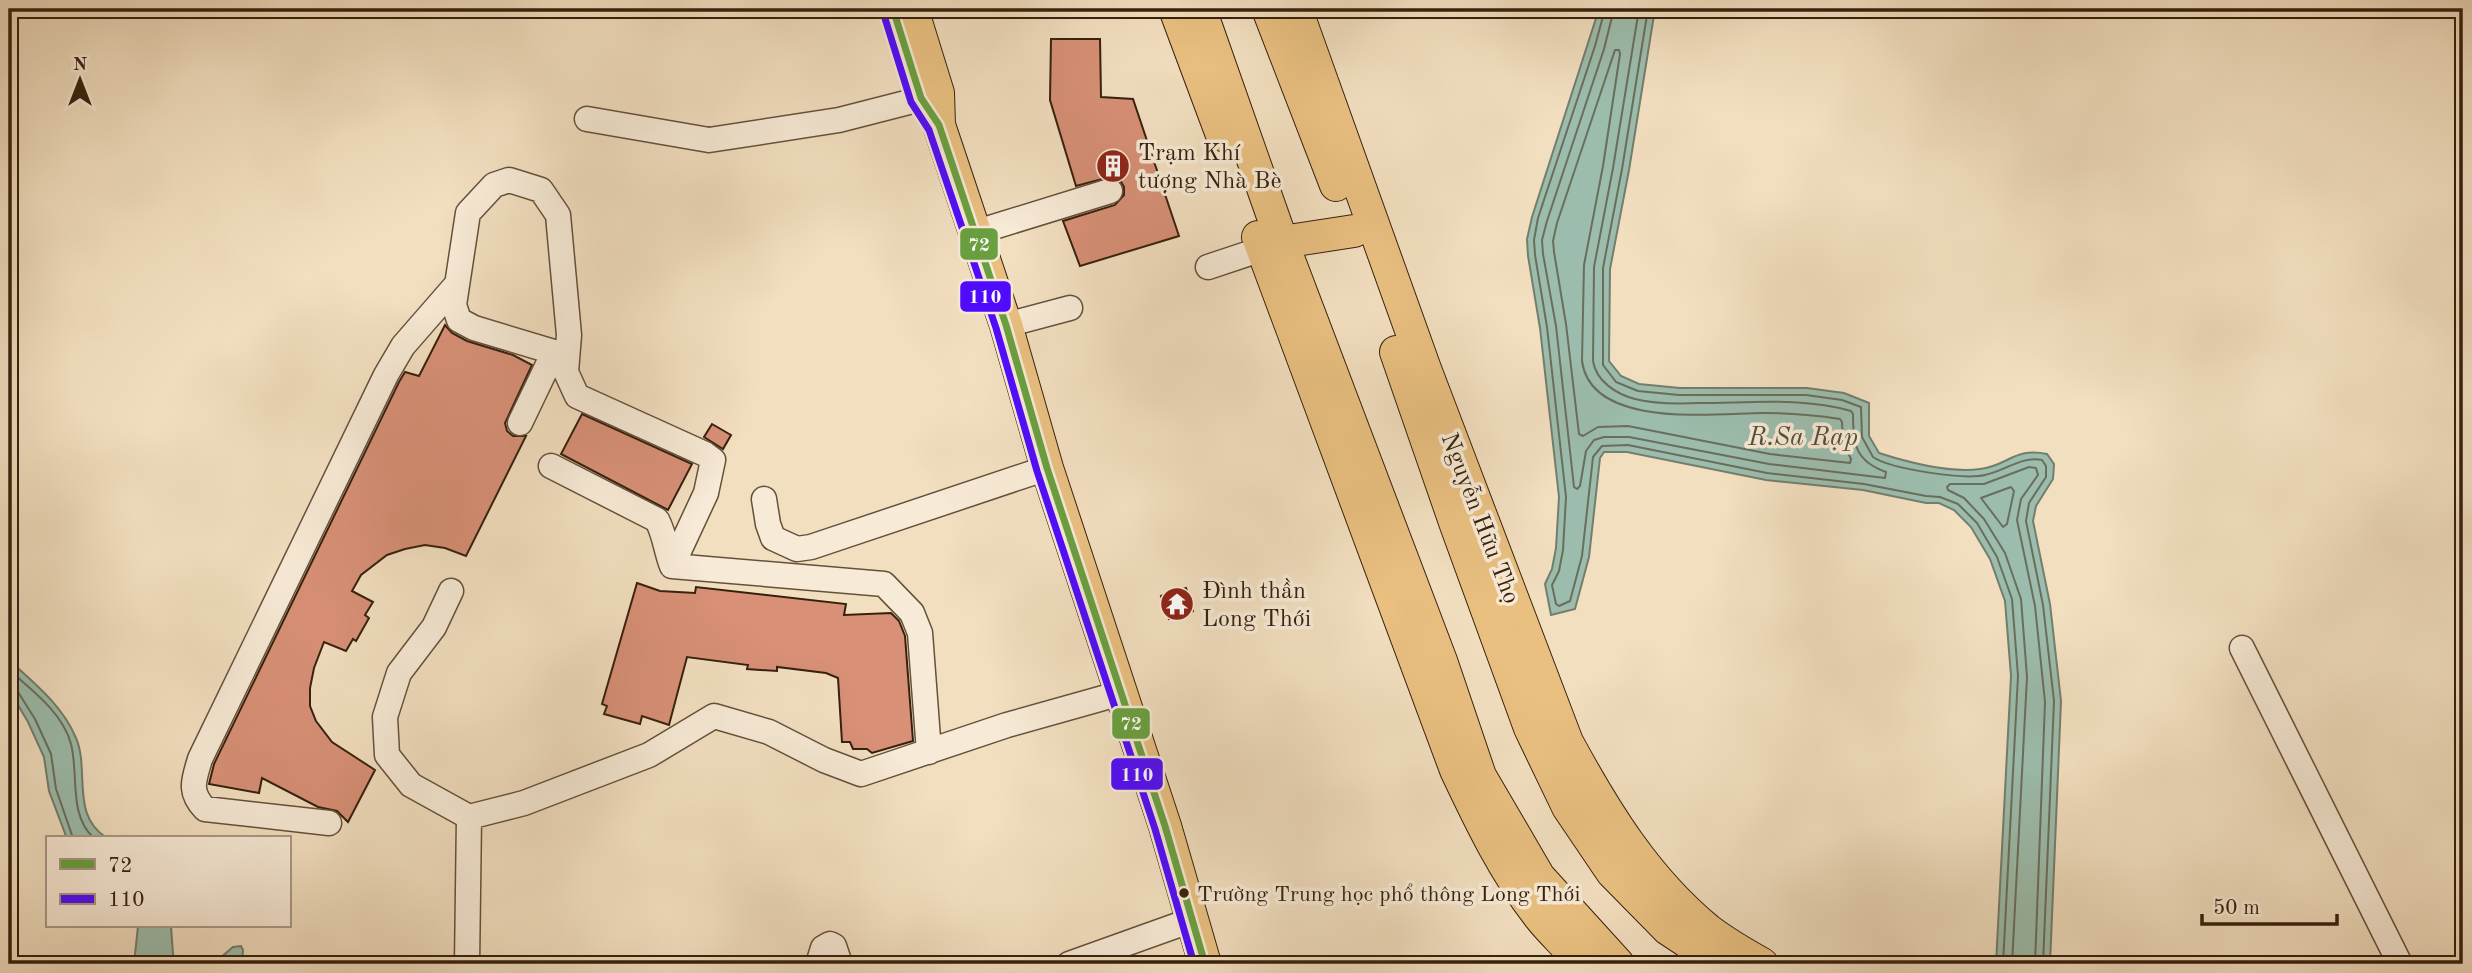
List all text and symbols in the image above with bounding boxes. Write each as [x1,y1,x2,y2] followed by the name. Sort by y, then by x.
[46,46,116,116] north arrow
[73,56,88,75] text: N
[1138,142,1281,194] place label: Trạm Khí tượng Nhà Bè
[1094,147,1132,185] building icon: Trạm Khí tượng Nhà Bè
[959,227,999,261] line badge: 72
[968,237,990,256] text: 72
[959,280,1012,313] line badge: 110
[968,289,1002,308] text: 110
[1747,425,1858,451] water label: R.Sa Rạp
[1436,429,1525,607] street label: Nguyễn Hữu Thọ
[1202,578,1311,632] place label: Đình thần Long Thới
[1158,585,1196,623] temple icon: Đình thần Long Thới
[1111,707,1151,740] line badge: 72
[1120,716,1142,735] text: 72
[1110,757,1164,791] line badge: 110
[1120,767,1154,786] text: 110
[46,836,290,928] legend
[108,856,132,877] text: 72
[2202,882,2337,926] scale bar
[1197,883,1580,906] place label: Trường Trung học phổ thông Long Thới
[1177,886,1191,900] marker: Trường Trung học phổ thông Long Thới
[108,890,145,911] text: 110
[2213,898,2260,919] text: 50 m

